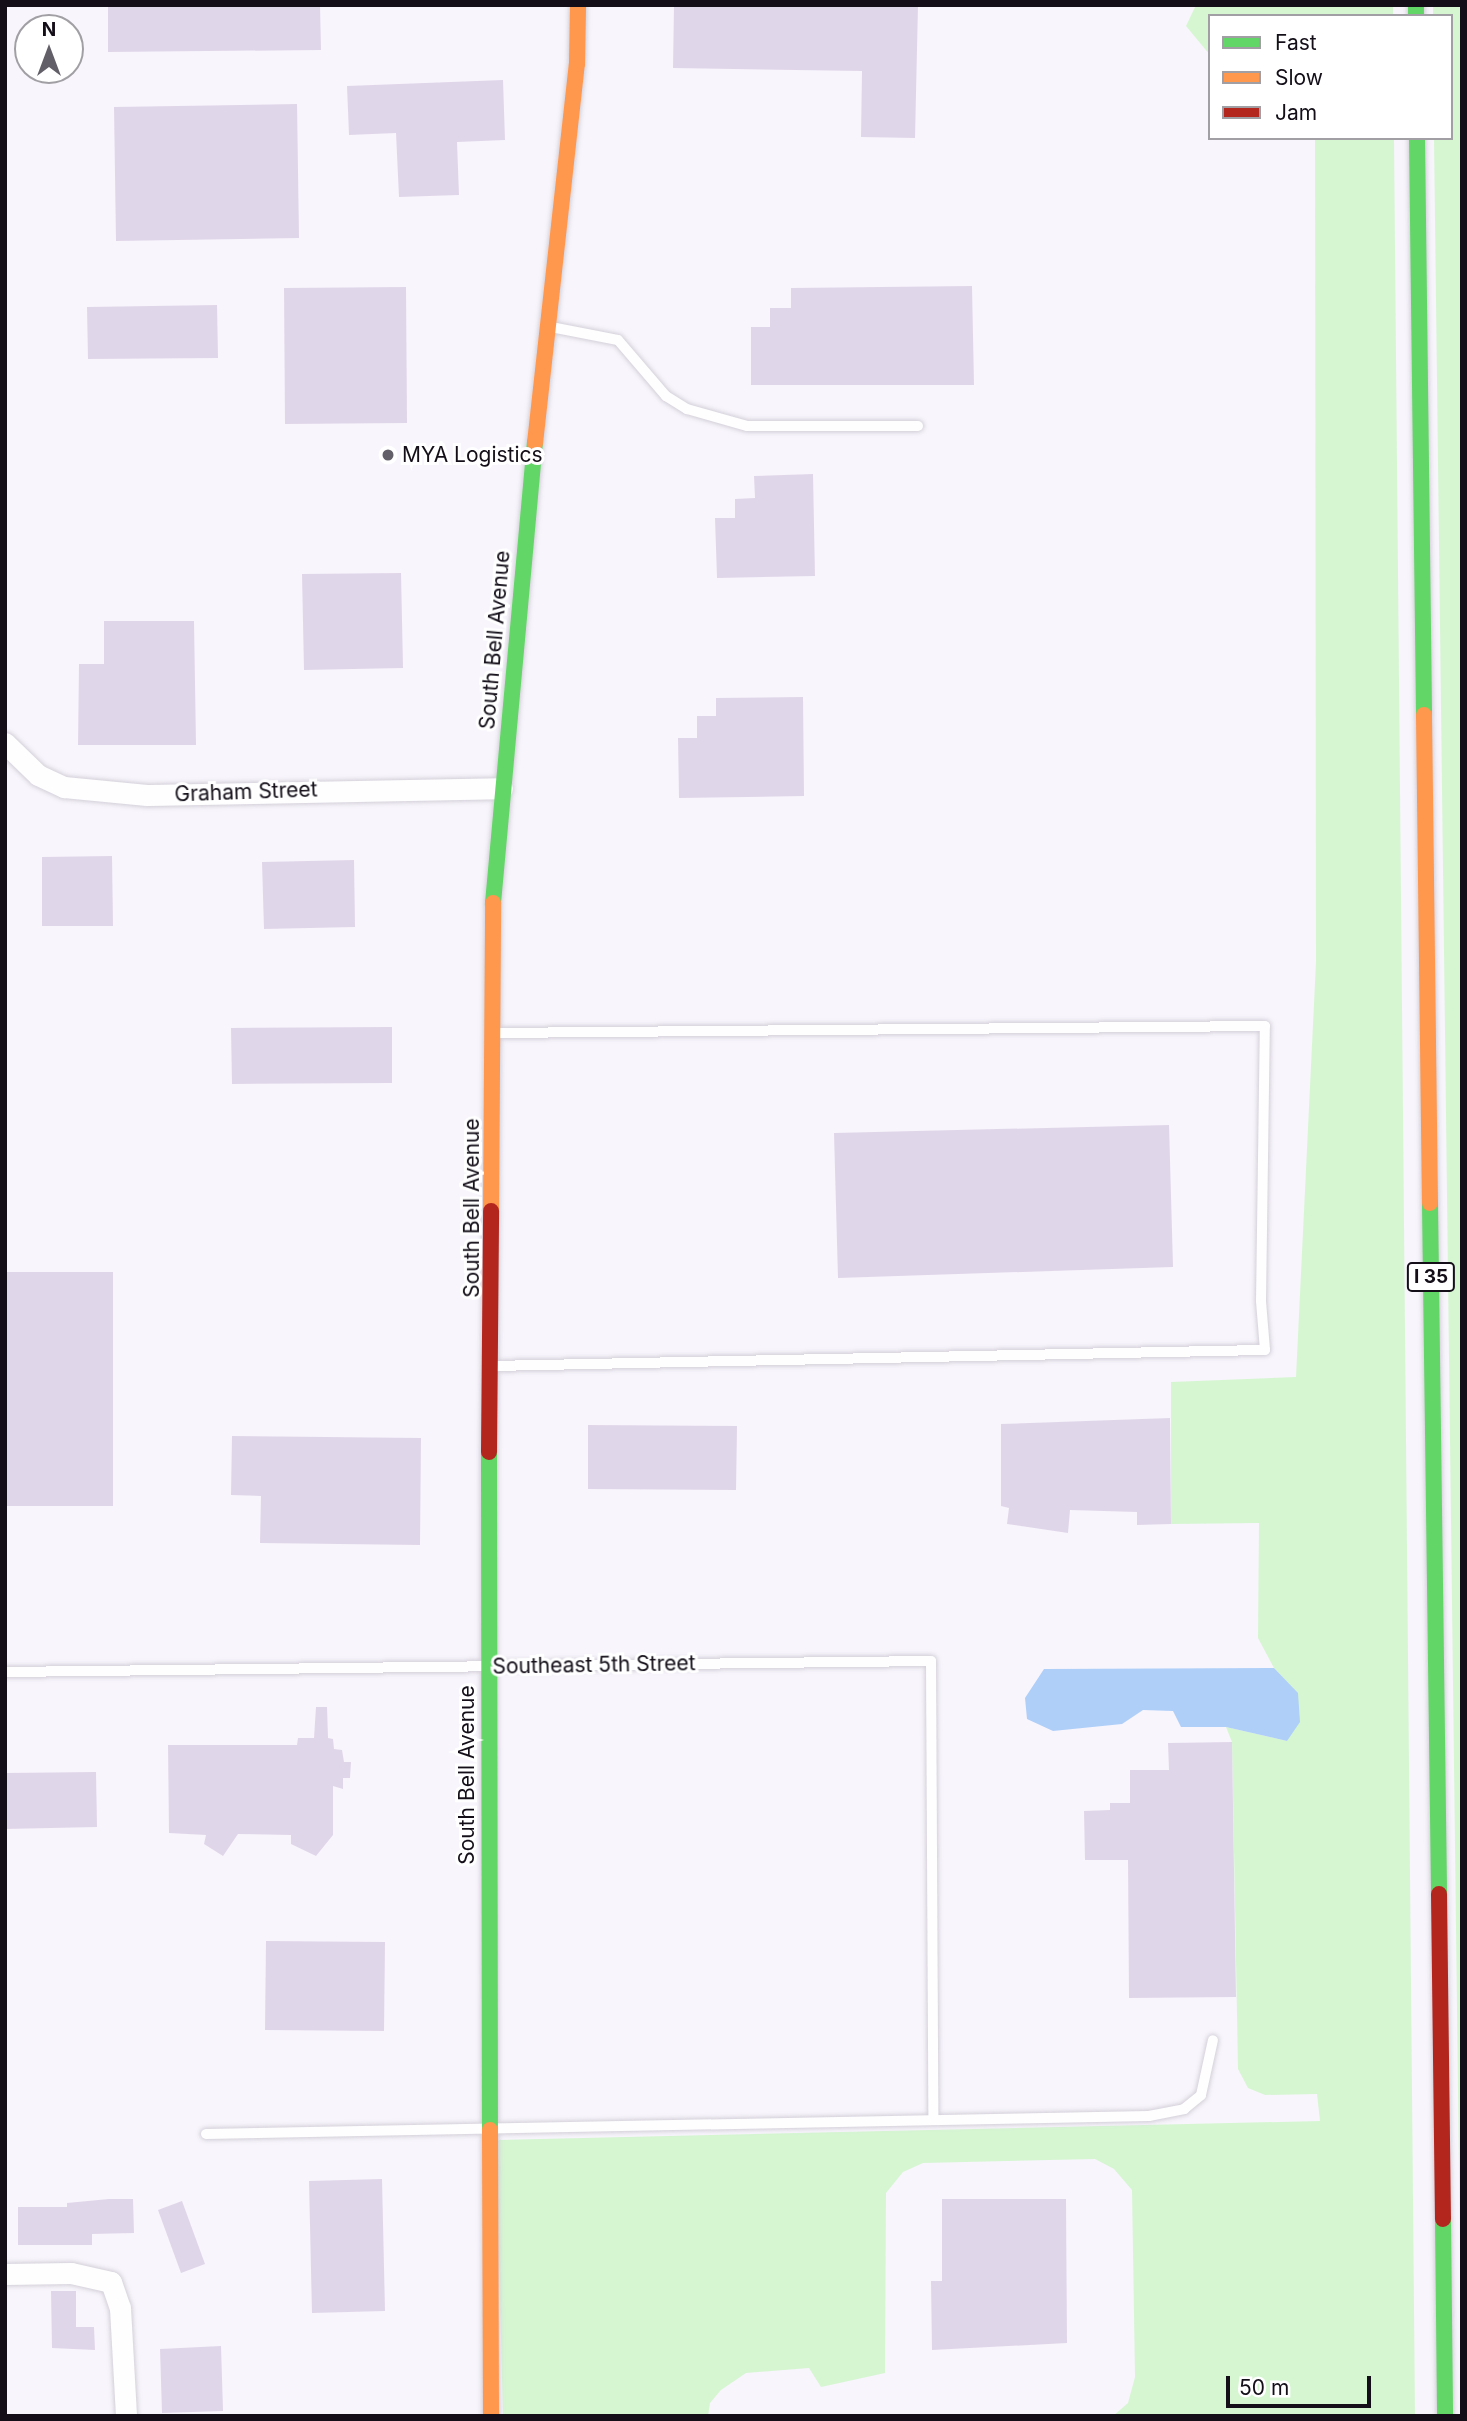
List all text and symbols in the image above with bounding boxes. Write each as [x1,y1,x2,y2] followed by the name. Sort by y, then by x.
[14,14,84,84] north arrow
[1208,14,1453,140] legend
[42,18,56,41] text: N
[1275,30,1317,55] text: Fast
[1275,65,1323,90] text: Slow
[1275,100,1317,125] text: Jam
[402,442,543,468] place label: MYA Logistics
[380,447,396,463] marker: MYA Logistics
[475,549,515,731] street label: South Bell Avenue
[174,777,318,807] street label: Graham Street
[459,1118,485,1298] street label: South Bell Avenue
[1406,1261,1456,1292] road number: I 35
[492,1651,696,1679] street label: Southeast 5th Street
[454,1685,480,1865] street label: South Bell Avenue
[1229,2362,1374,2406] scale bar
[1239,2375,1289,2400] text: 50 m

